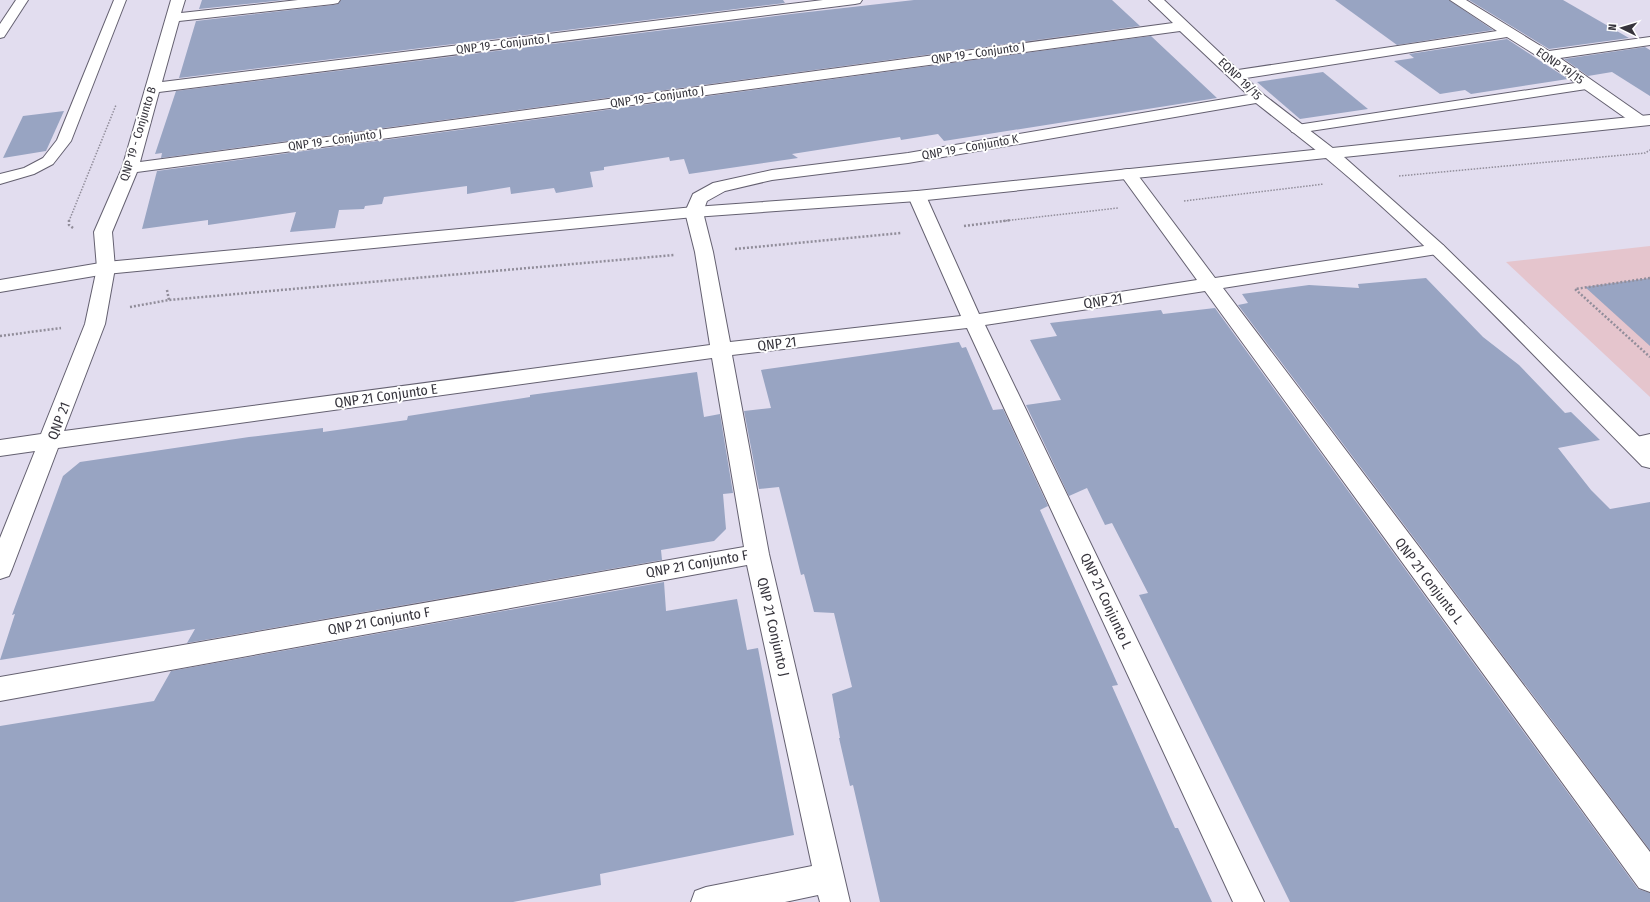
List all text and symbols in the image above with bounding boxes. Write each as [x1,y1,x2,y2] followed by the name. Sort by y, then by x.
[1602,8,1642,48] north arrow
[1606,23,1619,31] text: N
[455,31,551,57] street label: QNP 19 - Conjunto I
[930,39,1026,67] street label: QNP 19 - Conjunto J
[1533,45,1587,87] street label: EQNP 19/15
[1216,55,1265,103] street label: EQNP 19/15
[609,83,705,111] street label: QNP 19 - Conjunto J
[117,85,159,183] street label: QNP 19 - Conjunto B
[287,126,383,154] street label: QNP 19 - Conjunto J
[921,131,1020,162] street label: QNP 19 - Conjunto K
[1082,290,1124,312] street label: QNP 21
[756,333,798,355] street label: QNP 21
[333,380,439,412] street label: QNP 21 Conjunto E
[44,400,74,442] street label: QNP 21
[1391,535,1467,627] street label: QNP 21 Conjunto L
[645,547,749,581] street label: QNP 21 Conjunto F
[1076,550,1136,652] street label: QNP 21 Conjunto L
[753,576,793,678] street label: QNP 21 Conjunto J
[327,604,431,638] street label: QNP 21 Conjunto F

